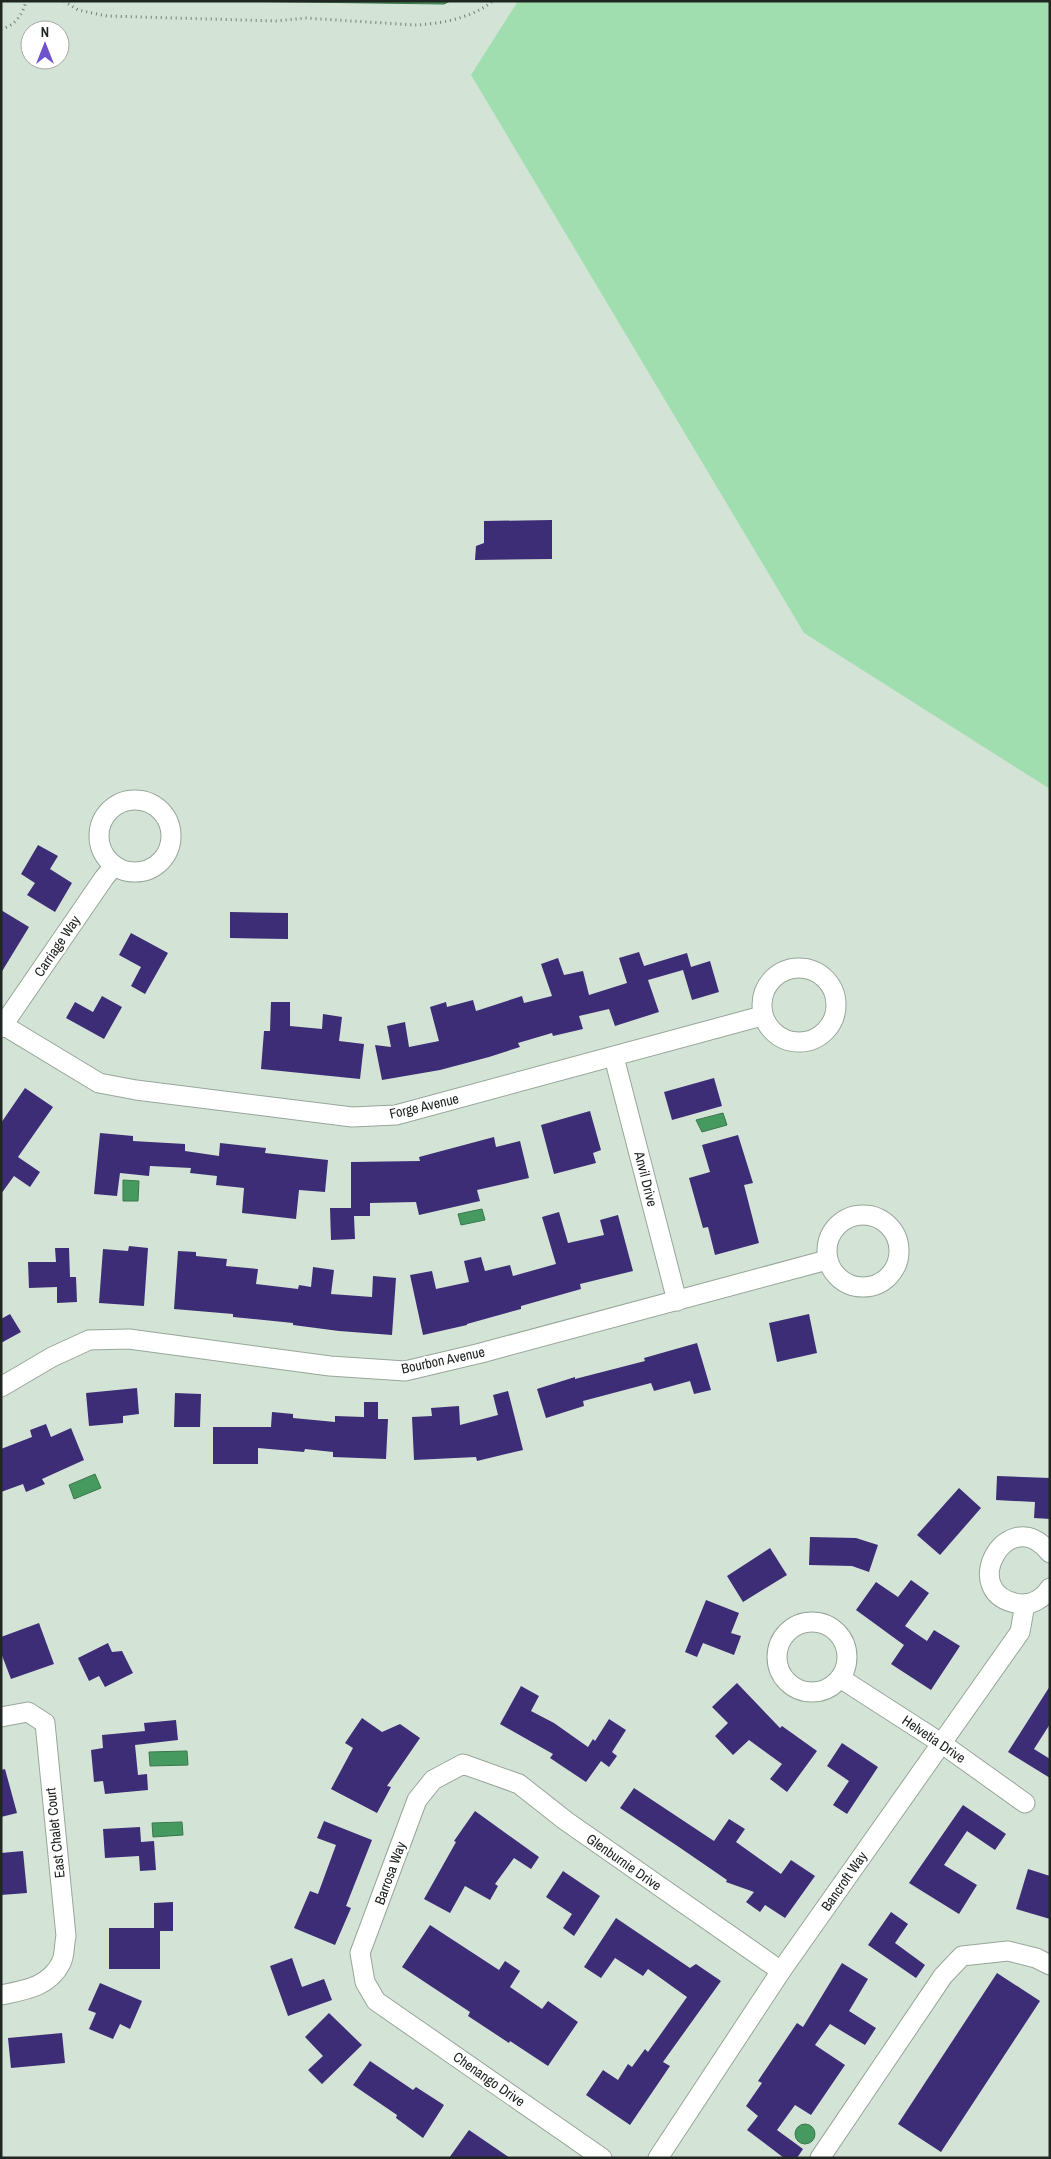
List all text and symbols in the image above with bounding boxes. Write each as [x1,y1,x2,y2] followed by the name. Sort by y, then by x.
[20,20,70,70] north arrow
[41,23,49,41] text: N
[30,912,84,980] street label: Carriage Way
[388,1089,460,1123] street label: Forge Avenue
[630,1149,662,1208] street label: Anvil Drive
[400,1342,486,1378] street label: Bourbon Avenue
[899,1711,969,1767] street label: Helvetia Drive
[41,1787,69,1879] street label: East Chalet Court
[583,1830,665,1894] street label: Glenburnie Drive
[370,1839,410,1907] street label: Barrosa Way
[817,1848,871,1914] street label: Bancroft Way
[450,2048,528,2110] street label: Chenango Drive

